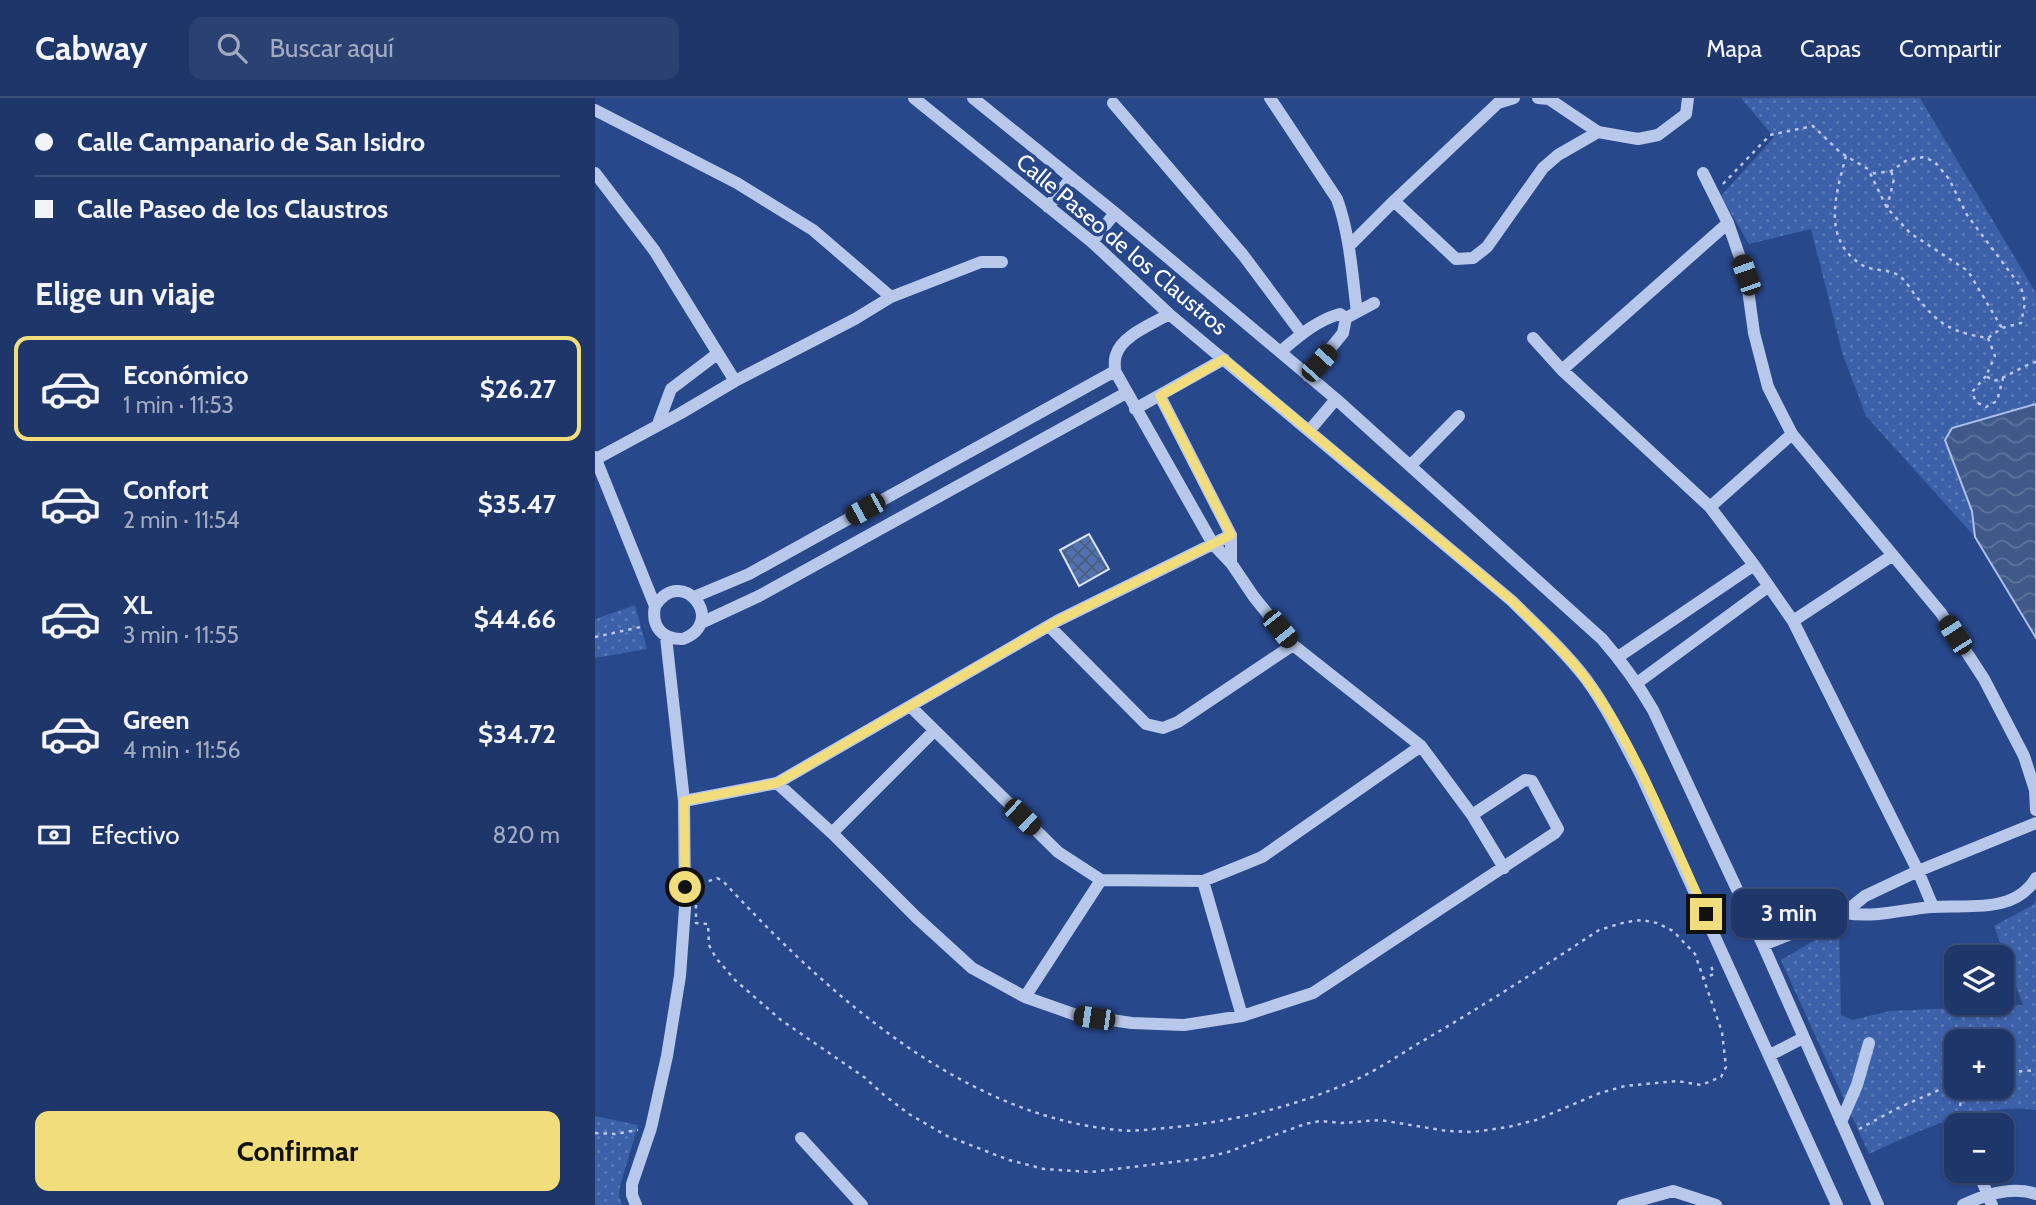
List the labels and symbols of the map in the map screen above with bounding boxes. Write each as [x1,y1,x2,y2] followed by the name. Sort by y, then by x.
[1011,147,1233,341] street label: Calle Paseo de los Claustros
[1730,252,1763,298] car
[1298,340,1341,386] car
[842,490,889,528] car
[1259,606,1302,652] car
[1935,612,1976,658] car
[1000,795,1045,839] car
[669,871,701,903] route start
[1731,890,1846,938] callout: 3 min
[1690,898,1722,930] route end
[1072,1005,1117,1031] car

